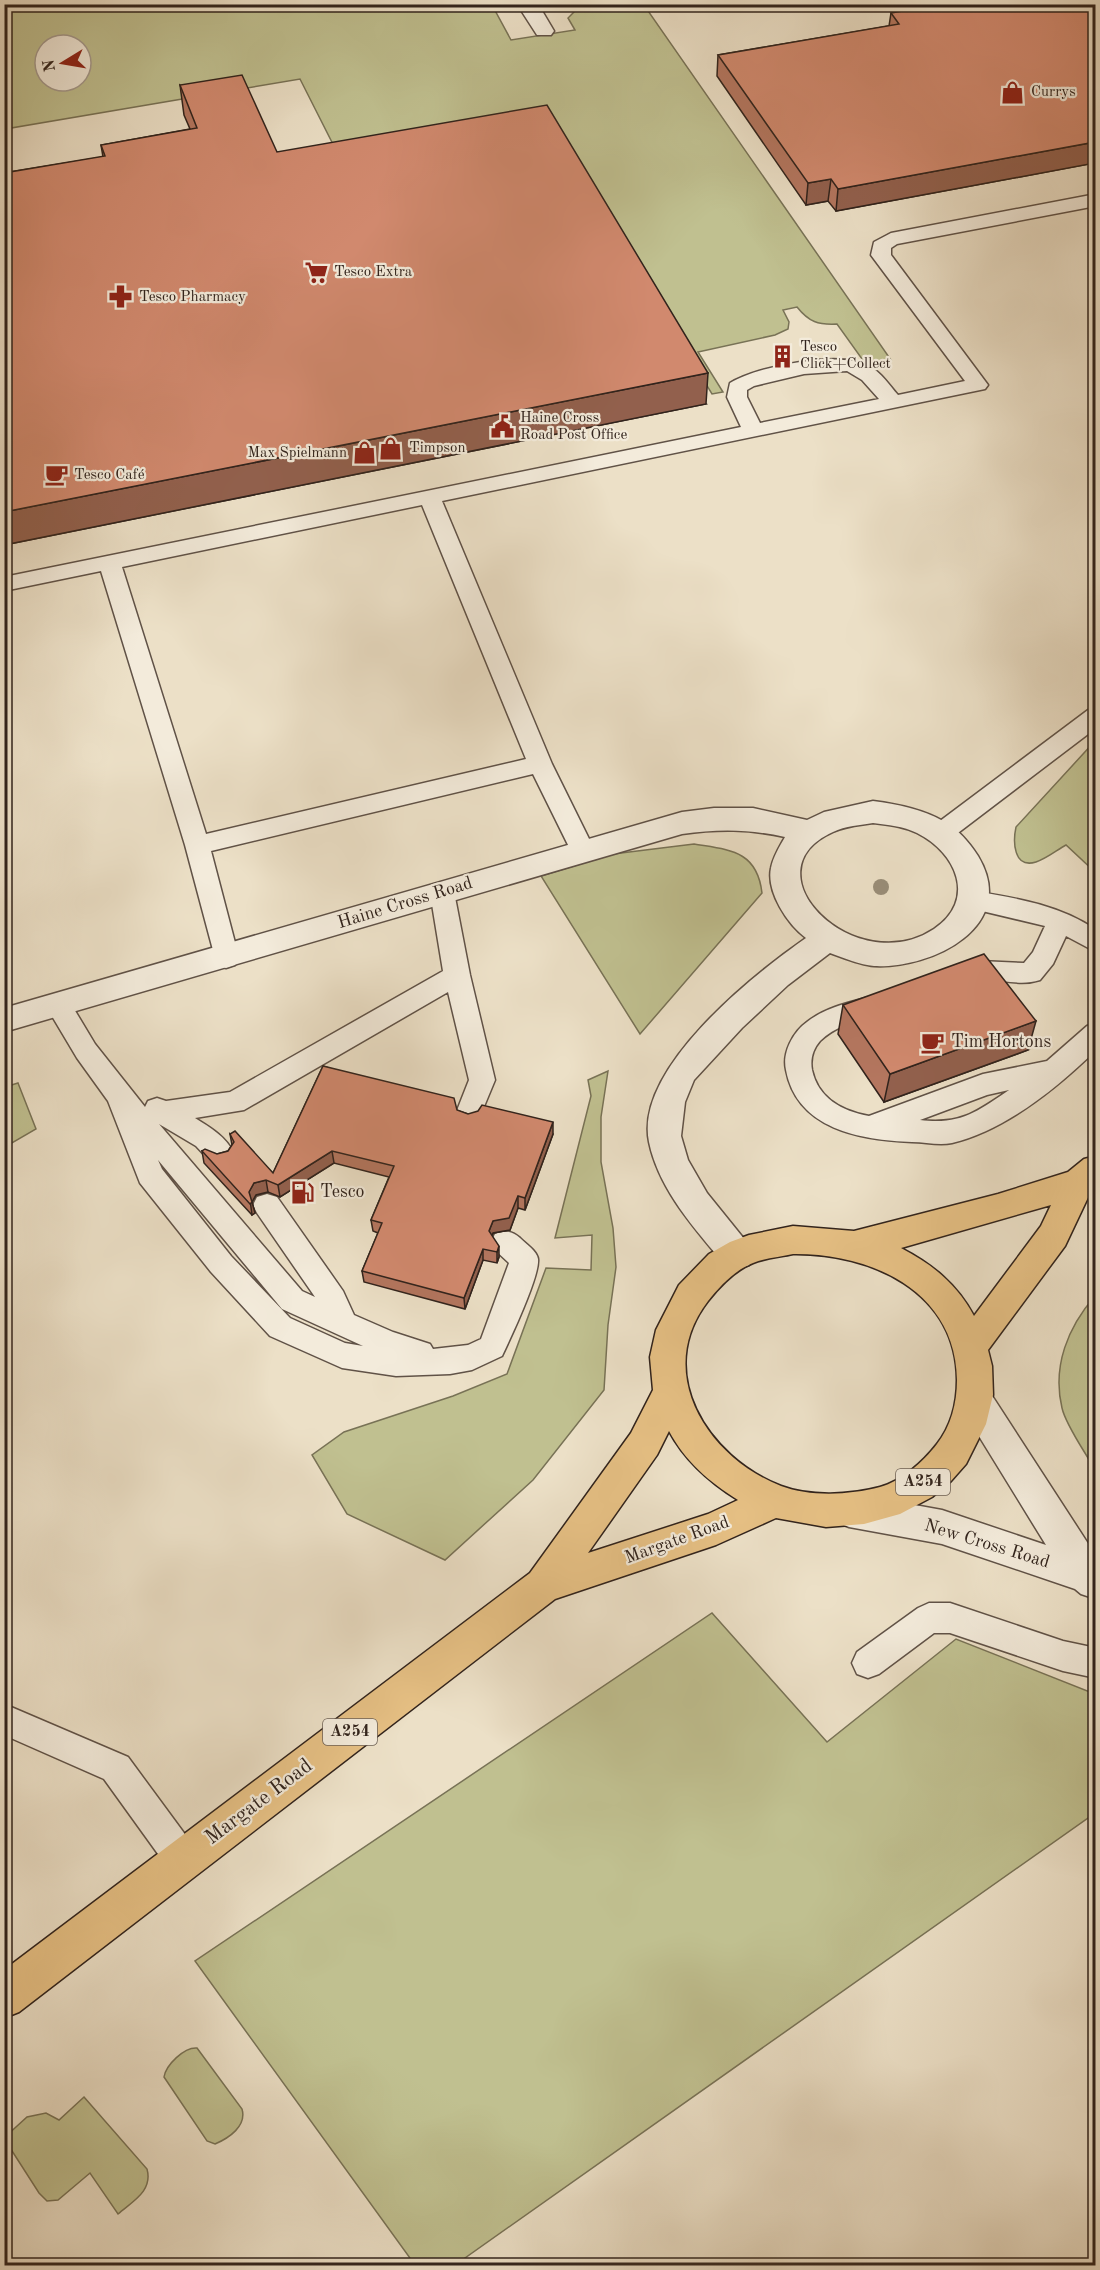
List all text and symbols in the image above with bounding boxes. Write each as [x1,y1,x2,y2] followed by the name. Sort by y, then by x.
[33,33,93,93] north arrow
[41,57,59,73] text: N
[1000,79,1026,105] shop icon: Currys
[1031,85,1076,100] place label: Currys
[303,259,329,285] supermarket icon: Tesco Extra
[334,265,413,280] place label: Tesco Extra
[108,284,134,310] pharmacy icon: Tesco Pharmacy
[139,290,246,305] place label: Tesco Pharmacy
[800,340,891,372] place label: Tesco Click+Collect
[769,343,795,369] building icon: Tesco Click+Collect
[520,411,627,443] place label: Haine Cross Road Post Office
[489,414,515,440] public building icon: Haine Cross Road Post Office
[378,435,404,461] shop icon: Timpson
[352,440,378,466] shop icon: Max Spielmann
[409,441,466,456] place label: Timpson
[247,446,347,461] place label: Max Spielmann
[43,462,69,488] cafe icon: Tesco Café
[74,468,145,483] place label: Tesco Café
[335,874,475,932] street label: Haine Cross Road
[920,1029,946,1055] cafe icon: Tim Hortons
[951,1033,1051,1051] place label: Tim Hortons
[289,1179,315,1205] fuel station icon: Tesco
[320,1183,365,1201] place label: Tesco
[896,1469,950,1495] road number: A254
[622,1513,732,1567] street label: Margate Road
[922,1516,1052,1572] street label: New Cross Road
[323,1719,377,1745] road number: A254
[202,1755,316,1849] street label: Margate Road

